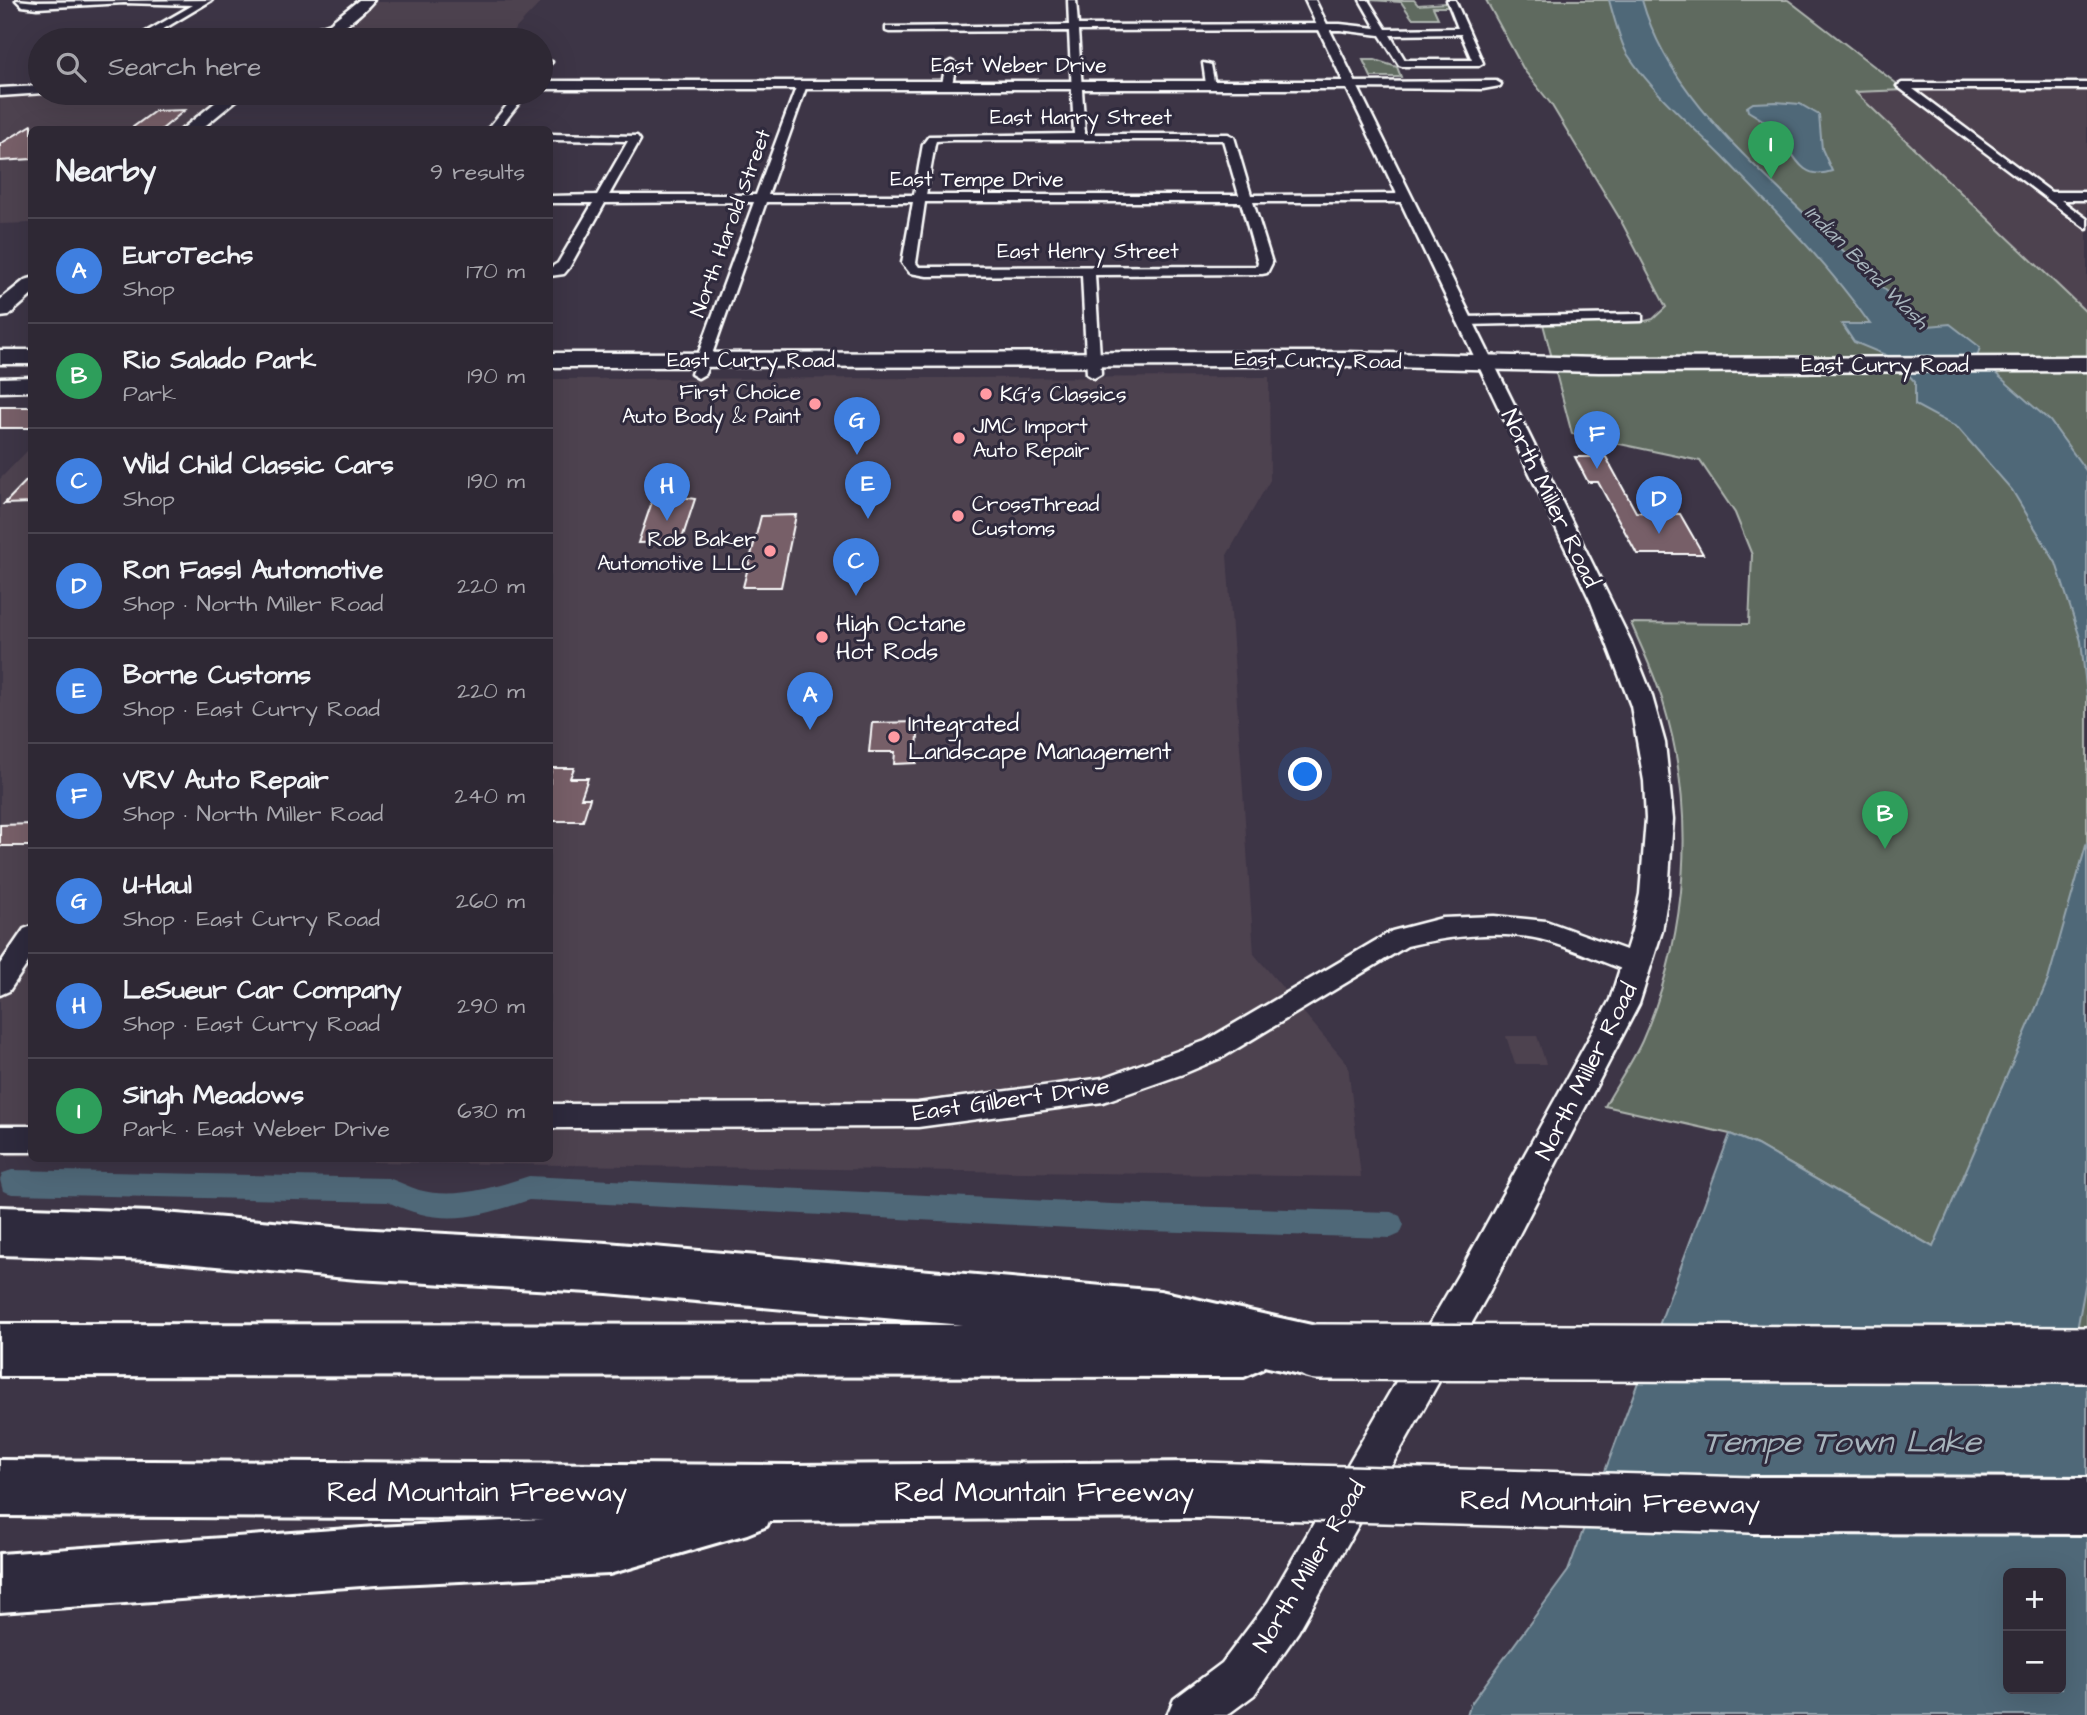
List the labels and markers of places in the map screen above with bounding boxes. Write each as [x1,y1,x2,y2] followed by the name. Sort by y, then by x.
[1748,121,1794,179] pin: I
[622,378,802,433] place label: First Choice Auto Body & Paint
[1000,380,1127,409] place label: KG's Classics
[978,386,994,402] marker: KG's Classics
[807,396,823,412] marker: First Choice Auto Body & Paint
[834,397,880,455] pin: G
[1574,411,1620,469] pin: F
[973,412,1090,466] place label: JMC Import Auto Repair
[951,430,967,446] marker: JMC Import Auto Repair
[845,461,891,519] pin: E
[644,463,690,521] pin: H
[1636,476,1682,534] pin: D
[972,490,1099,543] place label: CrossThread Customs
[950,508,966,524] marker: CrossThread Customs
[597,525,756,578] place label: Rob Baker Automotive LLC
[833,538,879,596] pin: C
[762,543,778,559] marker: Rob Baker Automotive LLC
[836,607,966,669] place label: High Octane Hot Rods
[814,629,830,645] marker: High Octane Hot Rods
[787,672,833,730] pin: A
[908,707,1172,770] place label: Integrated Landscape Management
[886,729,902,745] marker: Integrated Landscape Management
[1862,791,1908,849] pin: B

